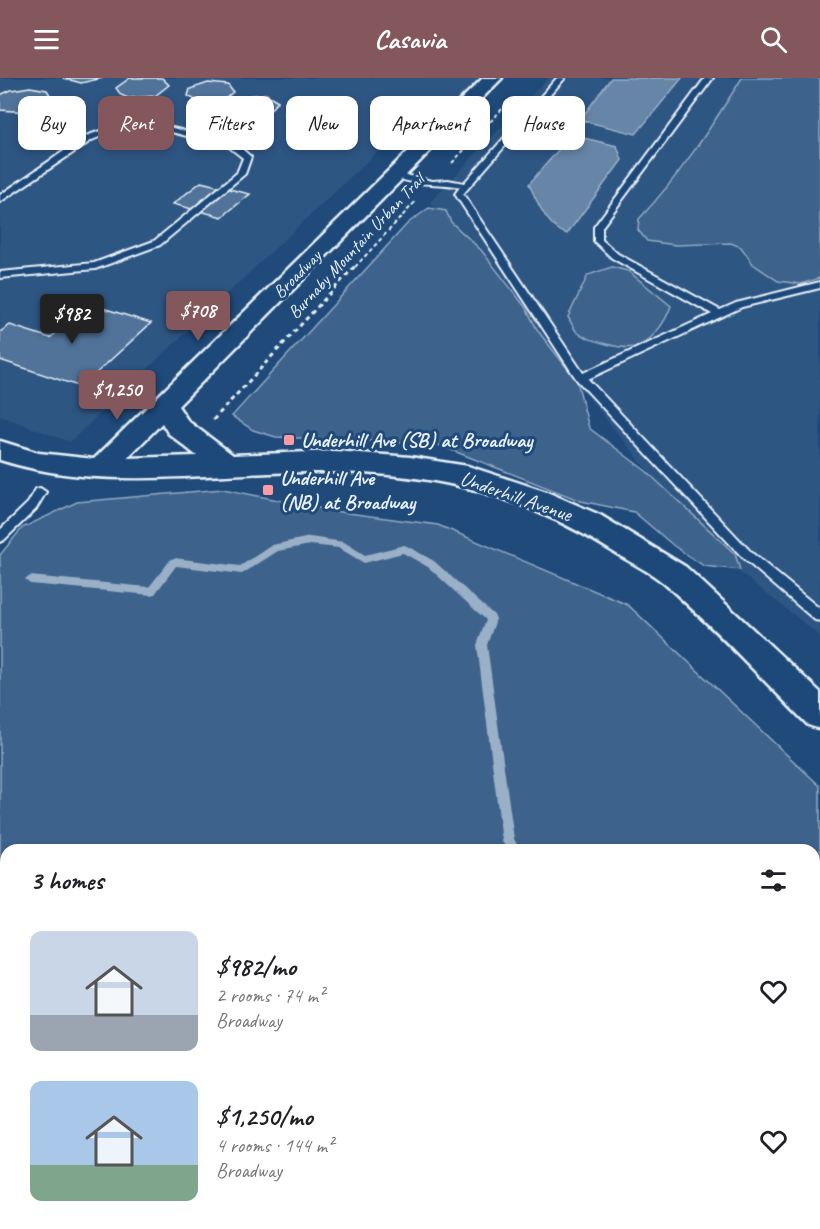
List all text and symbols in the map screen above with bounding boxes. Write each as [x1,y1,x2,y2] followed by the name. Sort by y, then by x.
[374,22,446,56] text: Casavia
[30,23,63,56] icon: menu
[757,23,790,56] icon: search
[18,96,86,150] chip: Buy
[98,96,174,150] chip: Rent
[186,96,274,150] chip: Filters
[286,96,358,150] chip: New
[370,96,490,150] chip: Apartment
[502,96,585,150] chip: House
[283,167,431,323] street label: Burnaby Mountain Urban Trail
[268,244,327,303] street label: Broadway
[162,291,234,342] pin: $708
[36,294,108,345] pin: $982
[180,298,216,323] text: $708
[54,301,90,326] text: $982
[68,370,166,421] pin: $1,250
[93,377,141,402] text: $1,250
[301,427,534,454] place label: Underhill Ave (SB) at Broadway
[282,433,296,447] marker: Underhill Ave (SB) at Broadway
[280,465,417,516] place label: Underhill Ave (NB) at Broadway
[457,465,576,528] street label: Underhill Avenue
[261,483,275,497] marker: Underhill Ave (NB) at Broadway
[30,864,103,897] text: 3 homes
[757,864,790,897] icon: filters
[216,950,296,983] text: $982/mo
[78,955,150,1027] icon: home
[757,975,790,1008] icon: heart
[216,983,324,1008] text: 2 rooms · 74 m²
[216,1008,282,1033] text: Broadway
[216,1100,313,1133] text: $1,250/mo
[78,1105,150,1177] icon: home
[757,1125,790,1158] icon: heart
[216,1133,333,1158] text: 4 rooms · 144 m²
[216,1158,282,1183] text: Broadway

